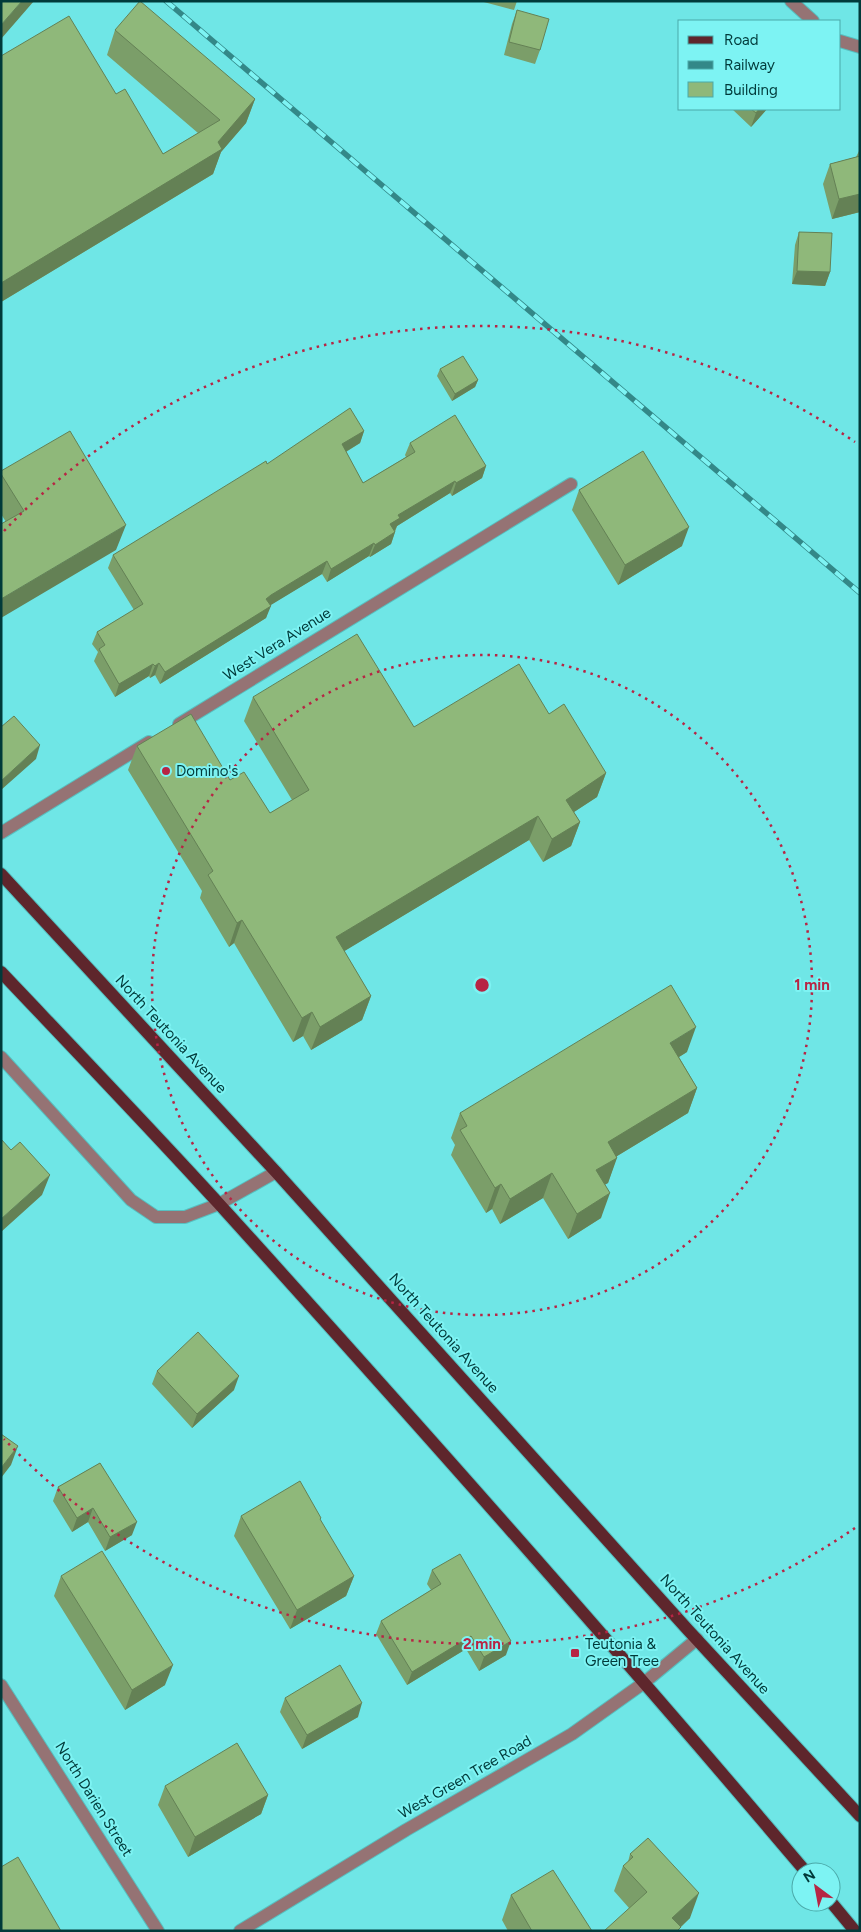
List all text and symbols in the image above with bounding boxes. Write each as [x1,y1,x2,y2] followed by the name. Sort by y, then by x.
[678,20,841,110] legend
[724,31,759,49] text: Road
[724,56,775,74] text: Railway
[724,81,778,99] text: Building
[220,604,334,684] street label: West Vera Avenue
[176,762,238,780] place label: Domino's
[160,765,172,777] marker: Domino's
[111,971,231,1097] street label: North Teutonia Avenue
[473,976,491,994] centre of rings
[794,976,830,994] text: 1 min
[385,1269,503,1397] street label: North Teutonia Avenue
[656,1570,774,1698] street label: North Teutonia Avenue
[463,1635,501,1653] text: 2 min
[585,1635,659,1670] place label: Teutonia & Green Tree
[569,1647,581,1659] marker: Teutonia & Green Tree
[395,1732,535,1822] street label: West Green Tree Road
[51,1738,137,1860] street label: North Darien Street
[791,1862,841,1912] north arrow
[800,1866,818,1886] text: N

